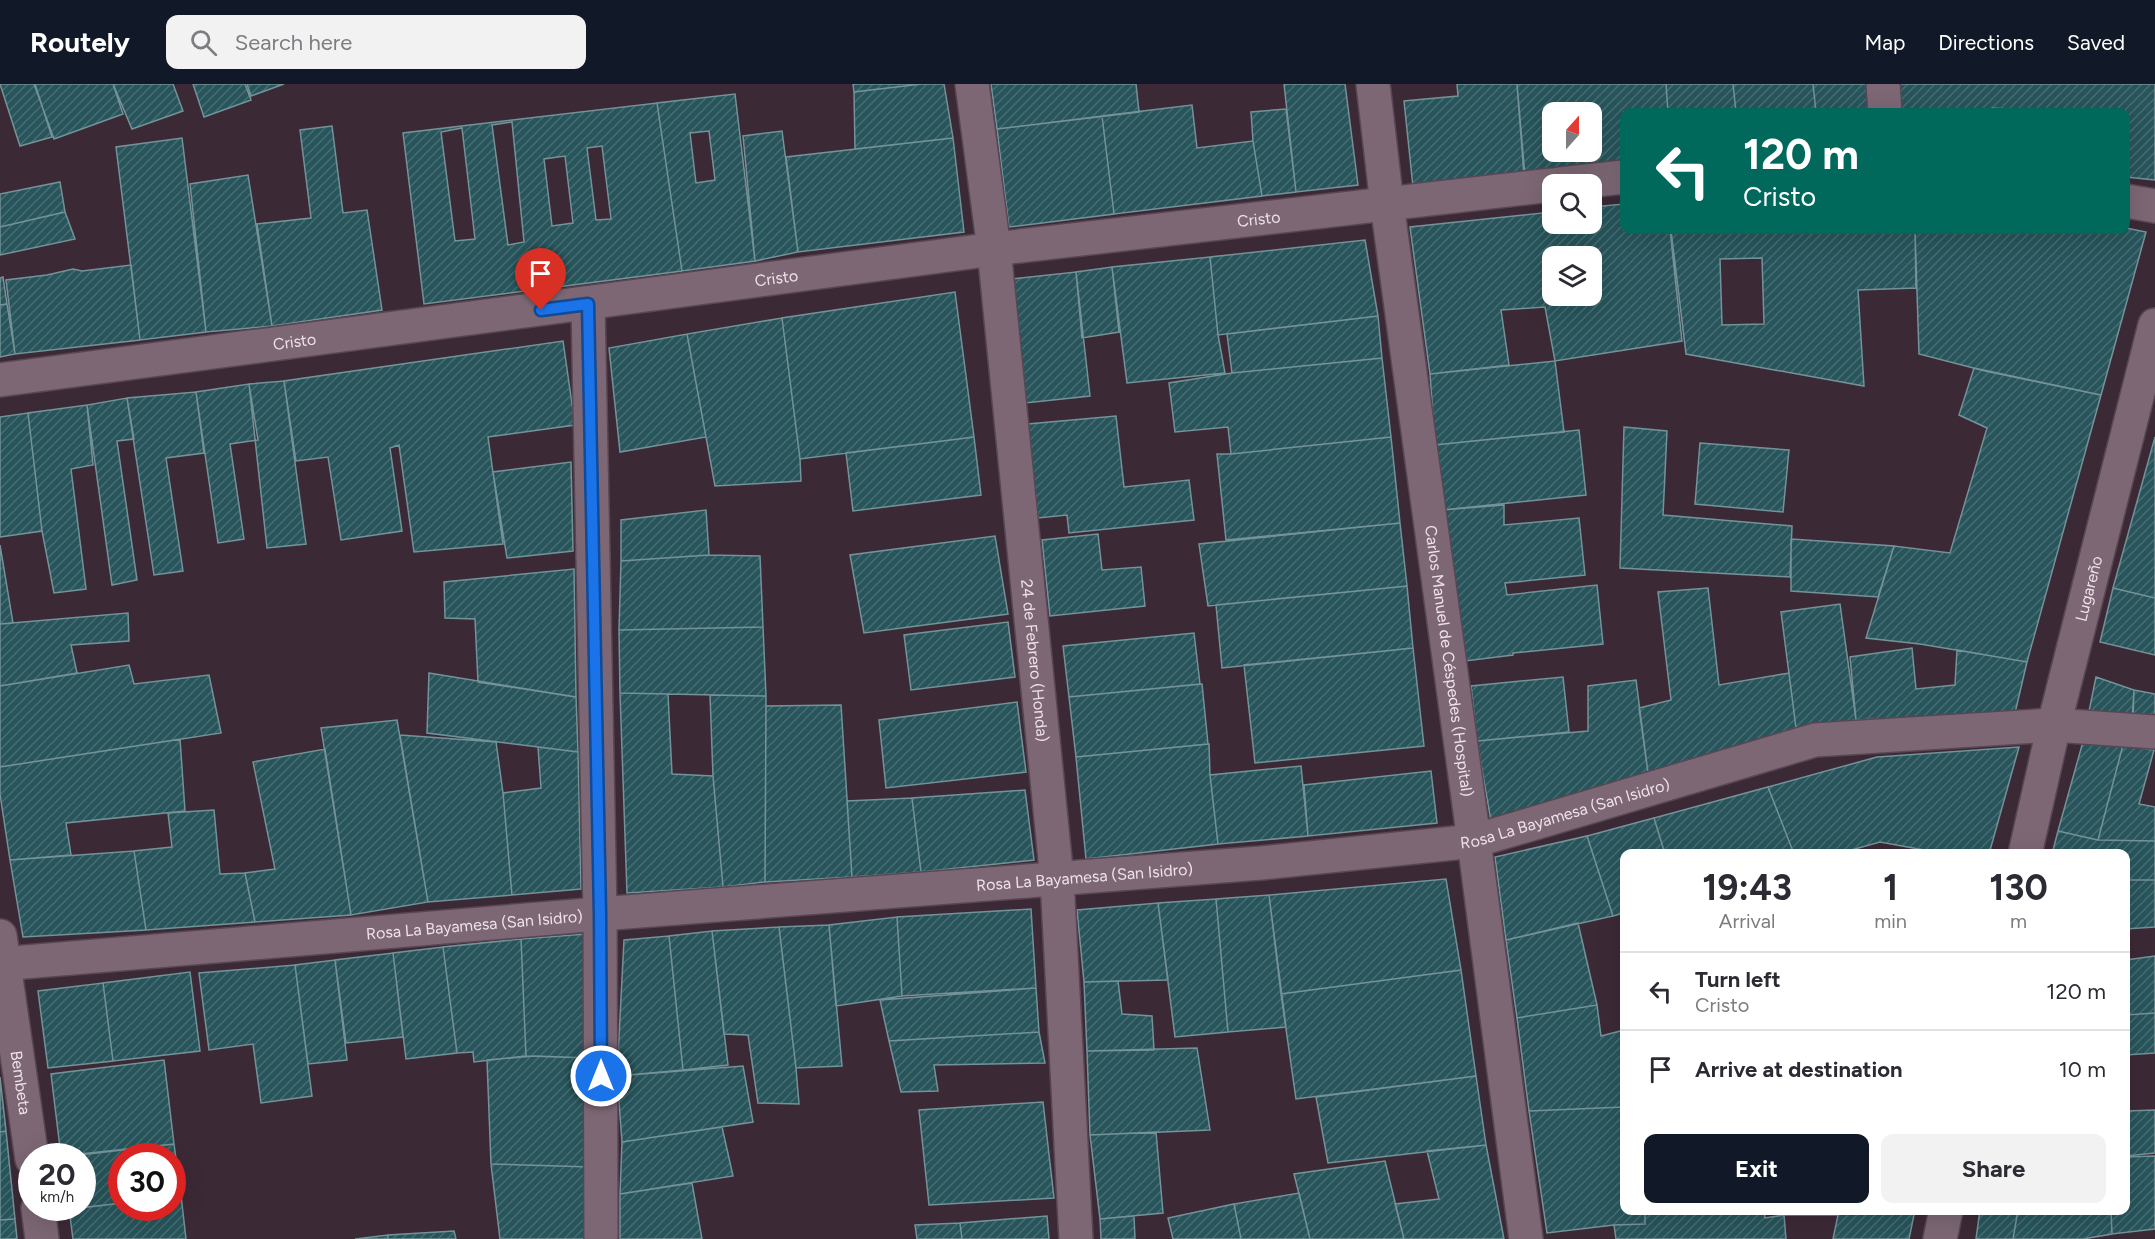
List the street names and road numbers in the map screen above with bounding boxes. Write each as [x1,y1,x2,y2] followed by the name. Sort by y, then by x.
[1236,207,1281,231] street label: Cristo
[754,266,799,290] street label: Cristo
[272,329,317,354] street label: Cristo
[1421,524,1477,798] street label: Carlos Manuel de Céspedes (Hospital)
[2072,554,2106,624] street label: Lugareño
[1017,578,1052,743] street label: 24 de Febrero (Honda)
[1459,775,1672,852] street label: Rosa La Bayamesa (San Isidro)
[975,859,1194,895] street label: Rosa La Bayamesa (San Isidro)
[365,906,583,943] street label: Rosa La Bayamesa (San Isidro)
[7,1049,35,1116] street label: Bembeta

